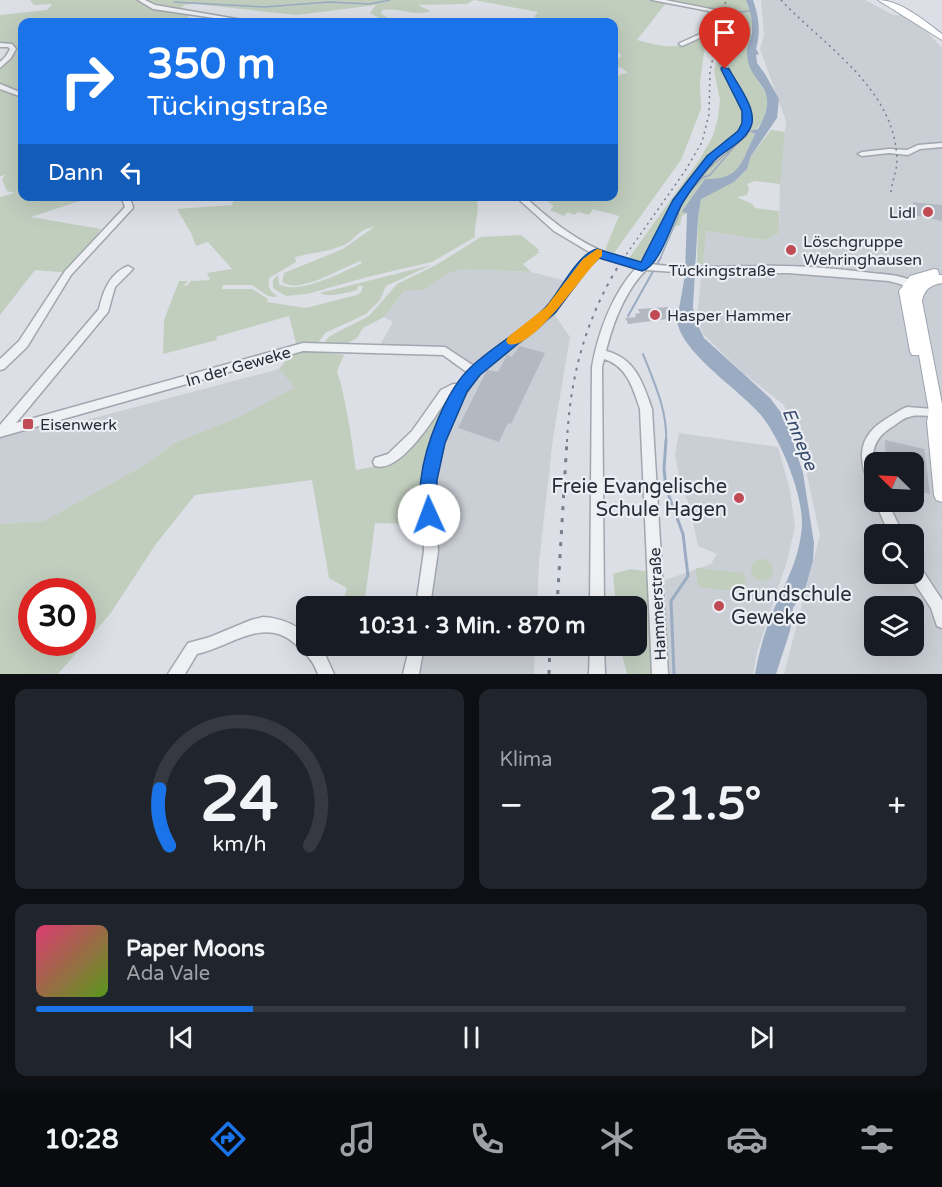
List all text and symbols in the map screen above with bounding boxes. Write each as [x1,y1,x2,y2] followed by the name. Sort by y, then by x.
[699,7,750,69] pin
[708,16,741,49] icon: arrive
[147,39,276,90] text: 350 m
[48,42,126,120] icon: right
[147,90,328,123] text: Tückingstraße
[115,156,148,189] icon: left
[48,160,103,186] text: Dann
[889,203,916,223] place label: Lidl
[921,205,935,219] marker: Lidl
[803,232,922,270] place label: Löschgruppe Wehringhausen
[784,243,798,257] marker: Löschgruppe Wehringhausen
[668,261,776,281] street label: Tückingstraße
[667,306,792,326] place label: Hasper Hammer
[648,308,662,322] marker: Hasper Hammer
[184,342,293,391] street label: In der Geweke
[778,405,823,474] water label: Ennepe
[40,415,117,435] place label: Eisenwerk
[21,417,35,431] marker: Eisenwerk
[864,452,924,512] north arrow
[864,452,924,656] map controls
[551,475,727,522] place label: Freie Evangelische Schule Hagen
[397,483,461,547] position arrow
[732,491,746,505] marker: Freie Evangelische Schule Hagen
[864,524,924,584] button: search
[645,547,671,661] street label: Hammerstraße
[18,578,96,656] speed limit sign: 30
[731,583,852,630] place label: Grundschule Geweke
[864,596,924,656] button: layers
[712,599,726,613] marker: Grundschule Geweke
[358,613,585,639] text: 10:31 · 3 Min. · 870 m
[500,748,552,772] text: Klima
[200,763,278,838] text: 24
[649,778,762,832] text: 21.5°
[500,786,523,825] text: −
[887,786,906,825] text: +
[212,831,266,857] text: km/h
[126,936,265,962] text: Paper Moons
[126,962,210,986] text: Ada Vale
[165,1021,198,1054] icon: previous
[455,1021,488,1054] icon: pause
[745,1021,778,1054] icon: next
[207,1118,249,1160] icon: directions
[337,1118,379,1160] icon: music
[466,1118,508,1160] icon: phone
[596,1118,638,1160] icon: climate
[726,1118,768,1160] icon: car
[856,1118,898,1160] icon: filters
[44,1123,119,1156] text: 10:28

